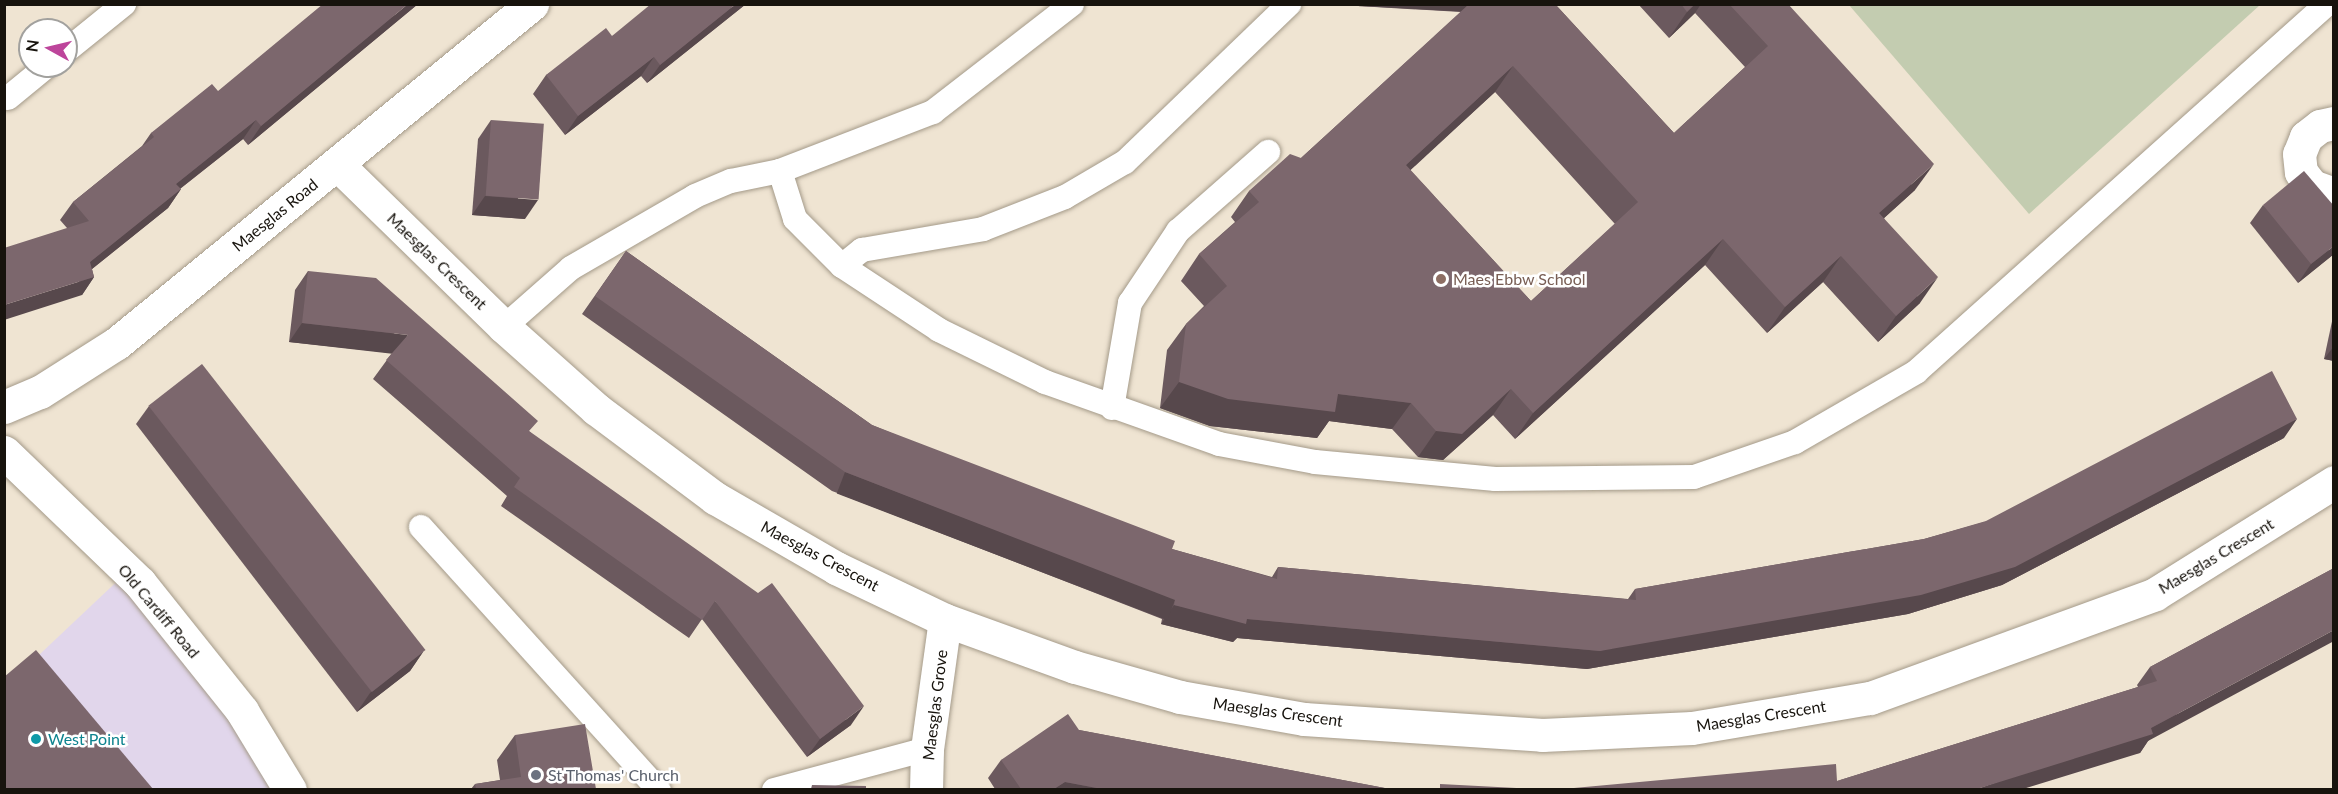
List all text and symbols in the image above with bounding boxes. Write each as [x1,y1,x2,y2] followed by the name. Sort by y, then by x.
[18,18,78,78] north arrow
[21,38,42,53] text: N
[228,175,322,255] street label: Maesglas Road
[383,209,491,313] street label: Maesglas Crescent
[1453,269,1586,289] place label: Maes Ebbw School
[1434,272,1448,286] marker: Maes Ebbw School
[2155,514,2277,598] street label: Maesglas Crescent
[758,517,882,595] street label: Maesglas Crescent
[114,560,204,662] street label: Old Cardiff Road
[919,649,951,761] street label: Maesglas Grove
[1212,693,1344,731] street label: Maesglas Crescent
[1695,696,1827,736] street label: Maesglas Crescent
[48,729,126,749] place label: West Point
[29,732,43,746] marker: West Point
[548,765,679,785] place label: St Thomas' Church
[529,768,543,782] marker: St Thomas' Church

